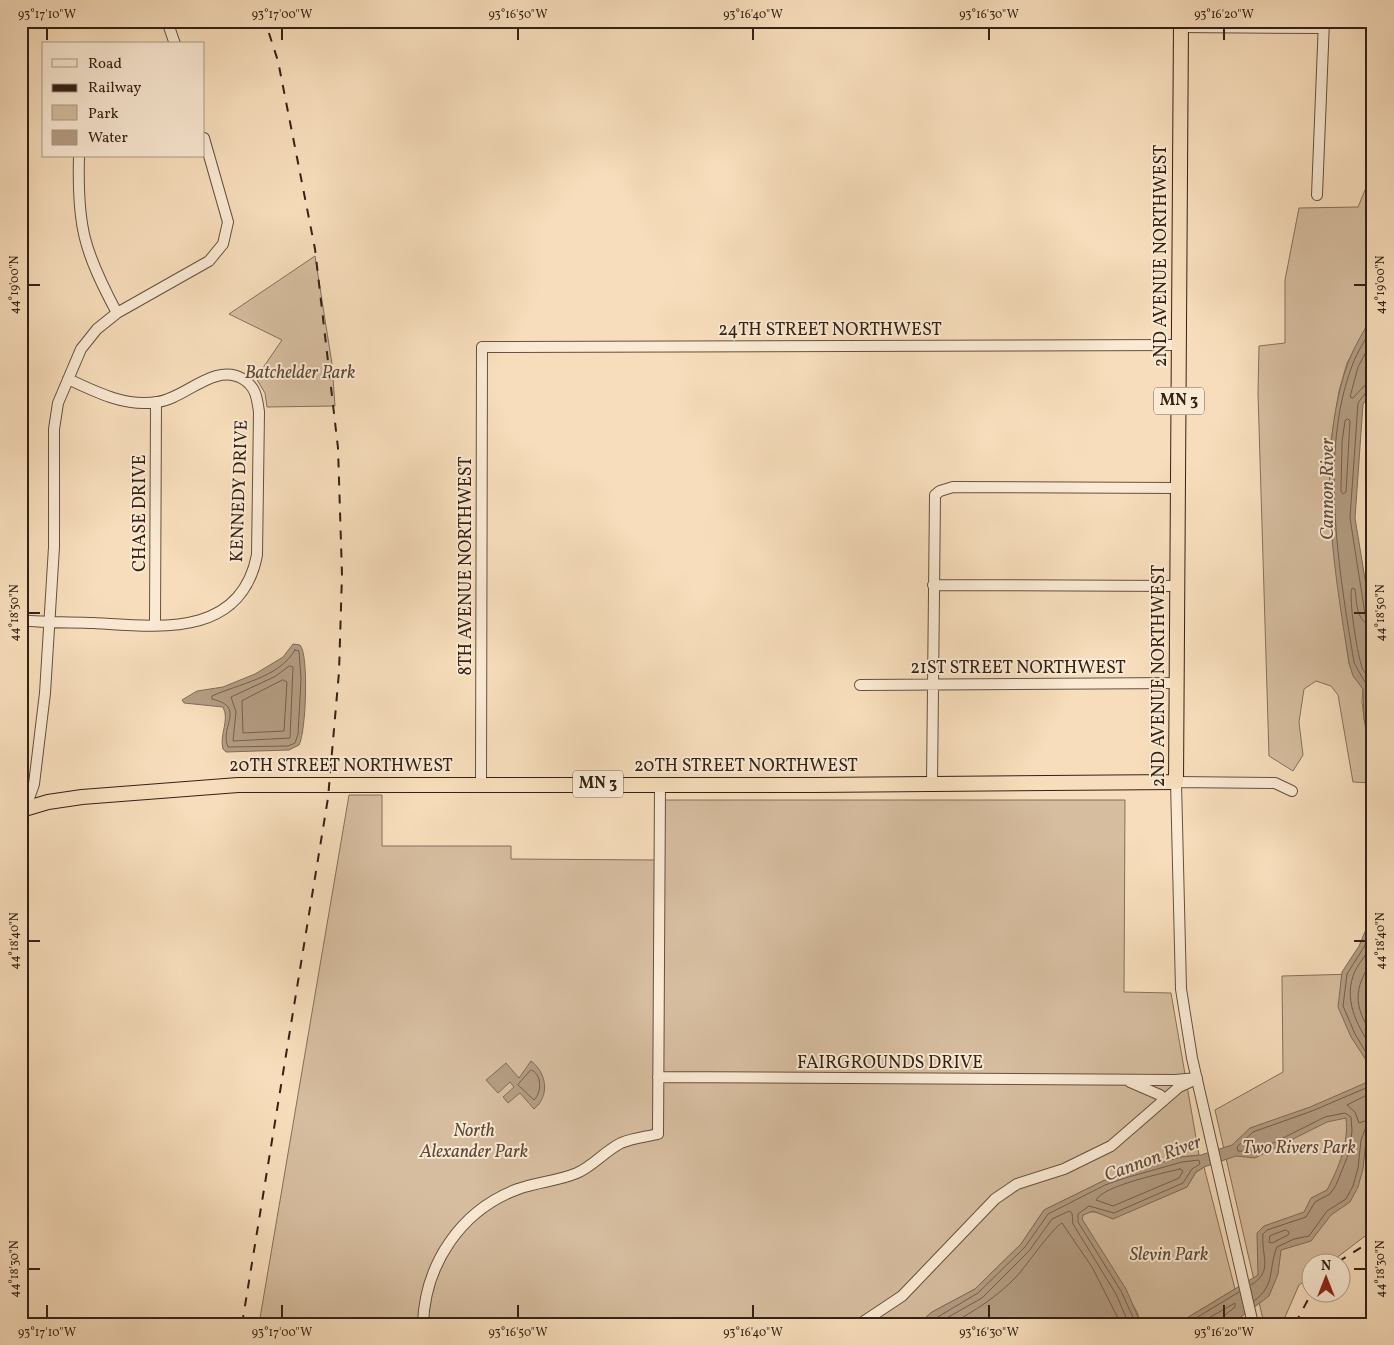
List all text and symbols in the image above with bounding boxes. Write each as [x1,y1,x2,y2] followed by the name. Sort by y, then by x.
[18,7,76,23] text: 93°17'10"W
[252,7,312,23] text: 93°17'00"W
[489,7,548,23] text: 93°16'50"W
[723,7,783,23] text: 93°16'40"W
[959,7,1019,23] text: 93°16'30"W
[1194,7,1254,23] text: 93°16'20"W
[42,42,205,158] legend
[88,54,122,75] text: Road
[88,78,141,99] text: Railway
[88,104,119,125] text: Park
[88,128,128,149] text: Water
[1149,144,1174,367] street label: 2ND AVENUE NORTHWEST
[7,256,23,314] text: 44°19'00"N
[1373,256,1389,314] text: 44°19'00"N
[718,318,942,343] street label: 24TH STREET NORTHWEST
[245,361,355,386] park label: Batchelder Park
[1154,388,1204,414] road number: MN 3
[225,419,255,563] street label: KENNEDY DRIVE
[1315,437,1341,540] water label: Cannon River
[128,454,153,572] street label: CHASE DRIVE
[454,456,479,676] street label: 8TH AVENUE NORTHWEST
[1147,564,1172,787] street label: 2ND AVENUE NORTHWEST
[7,584,23,642] text: 44°18'50"N
[1373,584,1389,642] text: 44°18'50"N
[910,656,1126,681] street label: 21ST STREET NORTHWEST
[229,754,453,779] street label: 20TH STREET NORTHWEST
[634,754,858,779] street label: 20TH STREET NORTHWEST
[573,771,623,798] road number: MN 3
[7,912,23,970] text: 44°18'40"N
[1373,912,1389,970] text: 44°18'40"N
[797,1051,983,1076] street label: FAIRGROUNDS DRIVE
[419,1119,528,1165] park label: North Alexander Park
[1101,1129,1206,1189] water label: Cannon River
[1242,1136,1356,1161] park label: Two Rivers Park
[7,1240,23,1298] text: 44°18'30"N
[1373,1240,1389,1298] text: 44°18'30"N
[1130,1243,1208,1268] park label: Slevin Park
[1302,1252,1352,1302] north arrow
[1321,1257,1331,1276] text: N
[18,1325,76,1341] text: 93°17'10"W
[252,1325,312,1341] text: 93°17'00"W
[489,1325,548,1341] text: 93°16'50"W
[723,1325,783,1341] text: 93°16'40"W
[959,1325,1019,1341] text: 93°16'30"W
[1194,1325,1254,1341] text: 93°16'20"W

